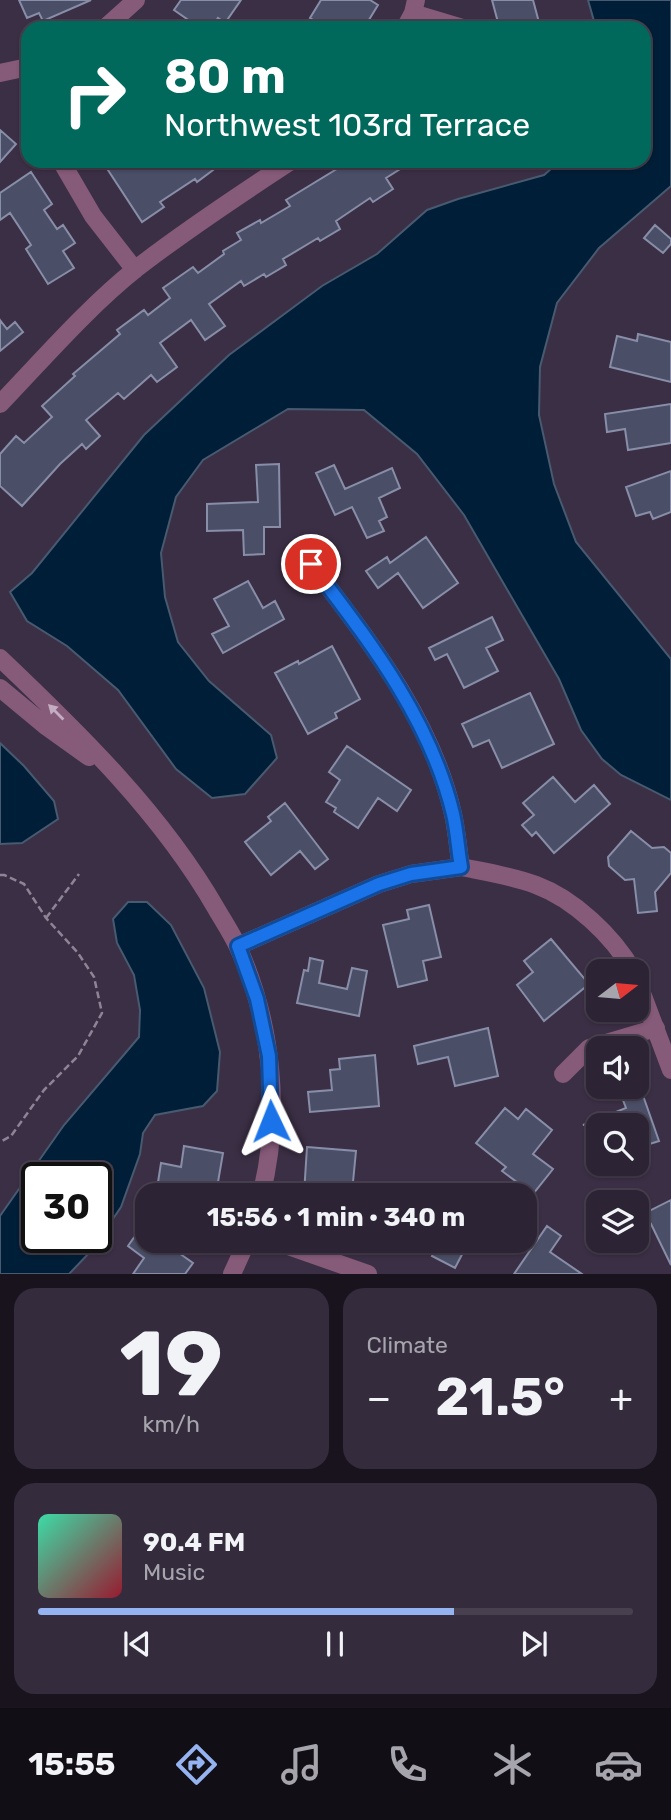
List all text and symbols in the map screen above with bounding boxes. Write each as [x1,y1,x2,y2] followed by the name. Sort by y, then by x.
[164,47,286,105] text: 80 m
[49,49,140,140] icon: right
[164,106,530,144] text: Northwest 103rd Terrace
[281,534,341,594] pin
[292,545,330,583] icon: arrive
[48,703,65,720] one-way arrow
[586,959,649,1022] north arrow
[586,959,649,1253] map controls
[586,1036,649,1099] button: sound
[234,1084,308,1158] position arrow
[586,1113,649,1176] button: search
[21,1162,112,1253] speed limit sign: 30
[586,1190,649,1253] button: layers
[207,1202,465,1233] text: 15:56 · 1 min · 340 m
[119,1310,223,1418] text: 19
[367,1331,448,1359] text: Climate
[436,1366,565,1428] text: 21.5°
[367,1375,391,1421] text: −
[609,1375,633,1421] text: +
[143,1410,200,1438] text: km/h
[143,1527,245,1558] text: 90.4 FM
[143,1558,205,1586] text: Music
[118,1625,156,1663] icon: previous
[316,1625,354,1663] icon: pause
[515,1625,553,1663] icon: next
[172,1740,221,1789] icon: directions
[277,1740,326,1789] icon: music
[383,1740,432,1789] icon: phone
[488,1740,537,1789] icon: climate
[594,1740,643,1789] icon: car
[28,1745,115,1783] text: 15:55

